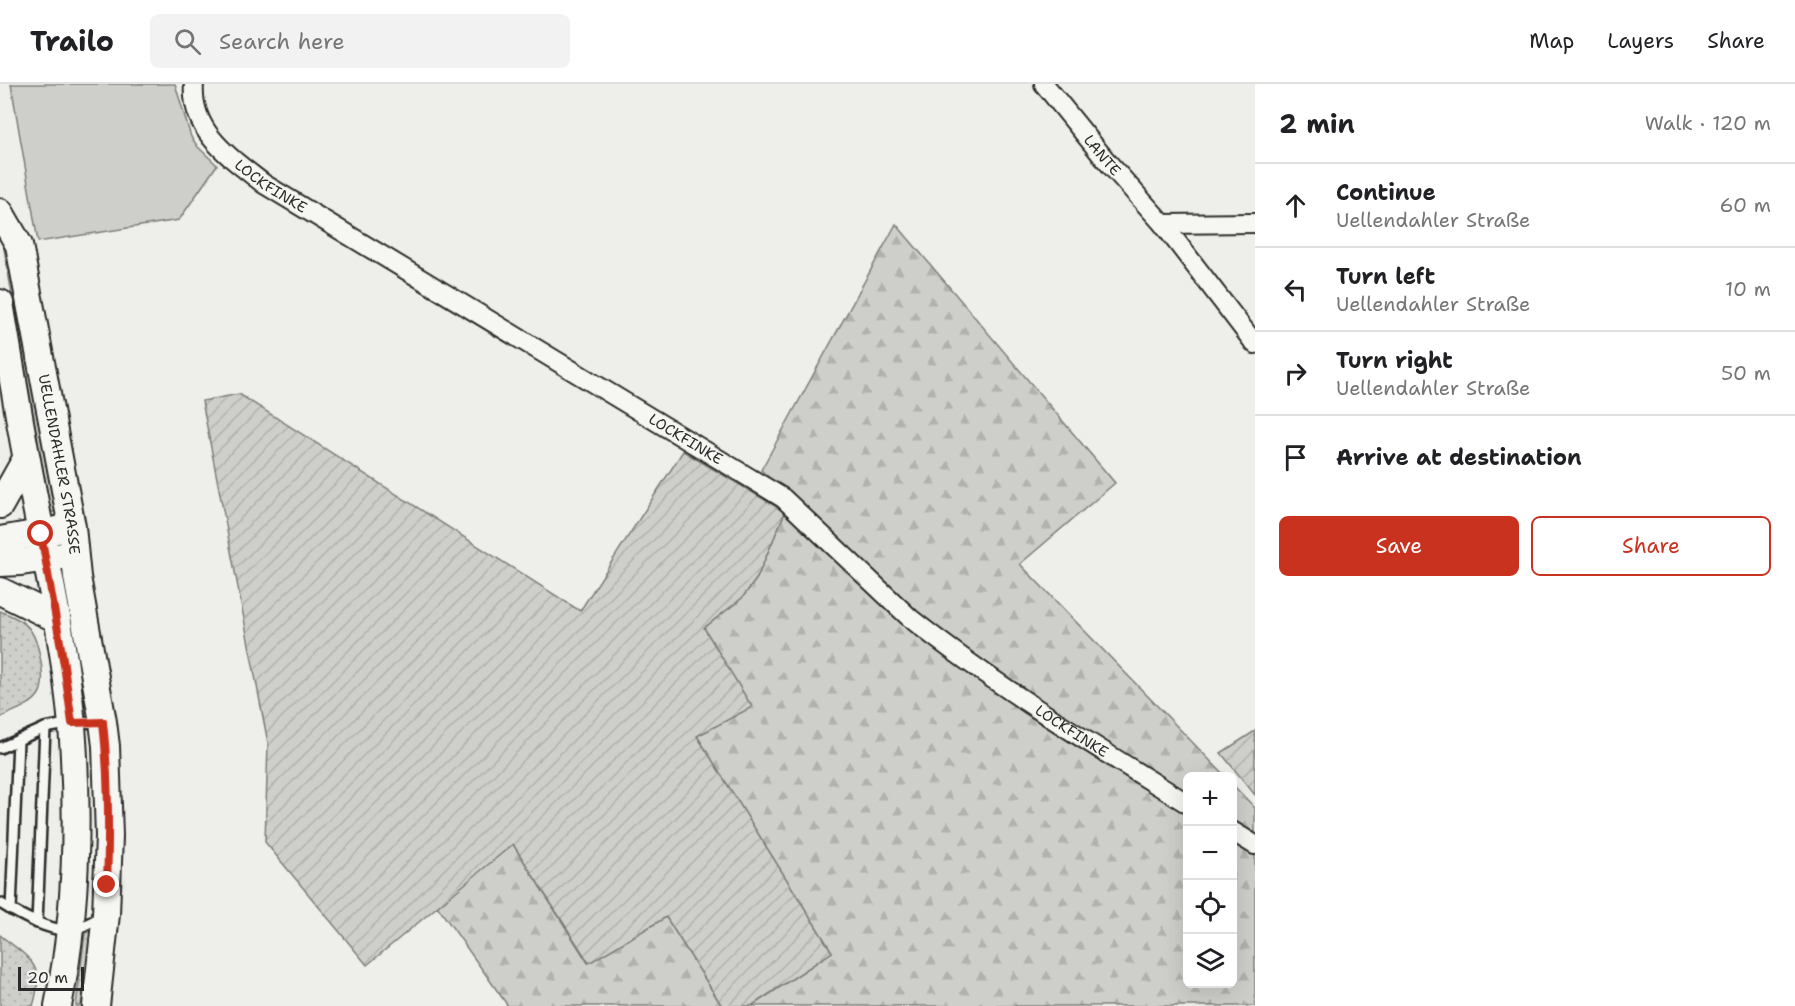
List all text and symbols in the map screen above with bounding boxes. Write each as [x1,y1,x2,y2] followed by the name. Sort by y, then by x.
[150,14,570,68] search box
[30,22,114,60] text: Trailo
[171,25,204,58] icon: search
[219,27,345,56] text: Search here
[1529,27,1574,55] text: Map
[1607,27,1674,55] text: Layers
[1707,27,1765,55] text: Share
[1279,106,1355,141] text: 2 min
[1645,110,1771,136] text: Walk · 120 m
[1079,130,1125,180] street label: LANTE
[230,155,311,218] street label: LOCKFINKE
[1336,178,1436,207] text: Continue
[1279,189,1312,222] icon: ahead
[1719,192,1771,218] text: 60 m
[1336,207,1530,233] text: Uellendahler Straße
[1336,262,1435,291] text: Turn left
[1279,273,1312,306] icon: left
[1725,276,1771,302] text: 10 m
[1336,291,1530,317] text: Uellendahler Straße
[1336,346,1453,375] text: Turn right
[1279,357,1312,390] icon: right
[1721,360,1771,386] text: 50 m
[33,372,85,555] street label: UELLENDAHLER STRASSE
[1336,375,1530,401] text: Uellendahler Straße
[645,409,727,469] street label: LOCKFINKE
[1279,441,1312,474] icon: arrive
[1336,443,1582,472] text: Arrive at destination
[1279,516,1519,576] button: Save
[1531,516,1771,576] button: Share
[27,520,53,546] route start
[1031,700,1112,762] street label: LOCKFINKE
[1183,772,1237,988] map controls
[1183,772,1237,826] button: +
[1183,826,1237,880] button: −
[93,871,119,897] route end
[1183,880,1237,934] button: locate
[1183,934,1237,988] button: layers
[18,964,84,992] scale bar
[27,967,68,988] text: 20 m

